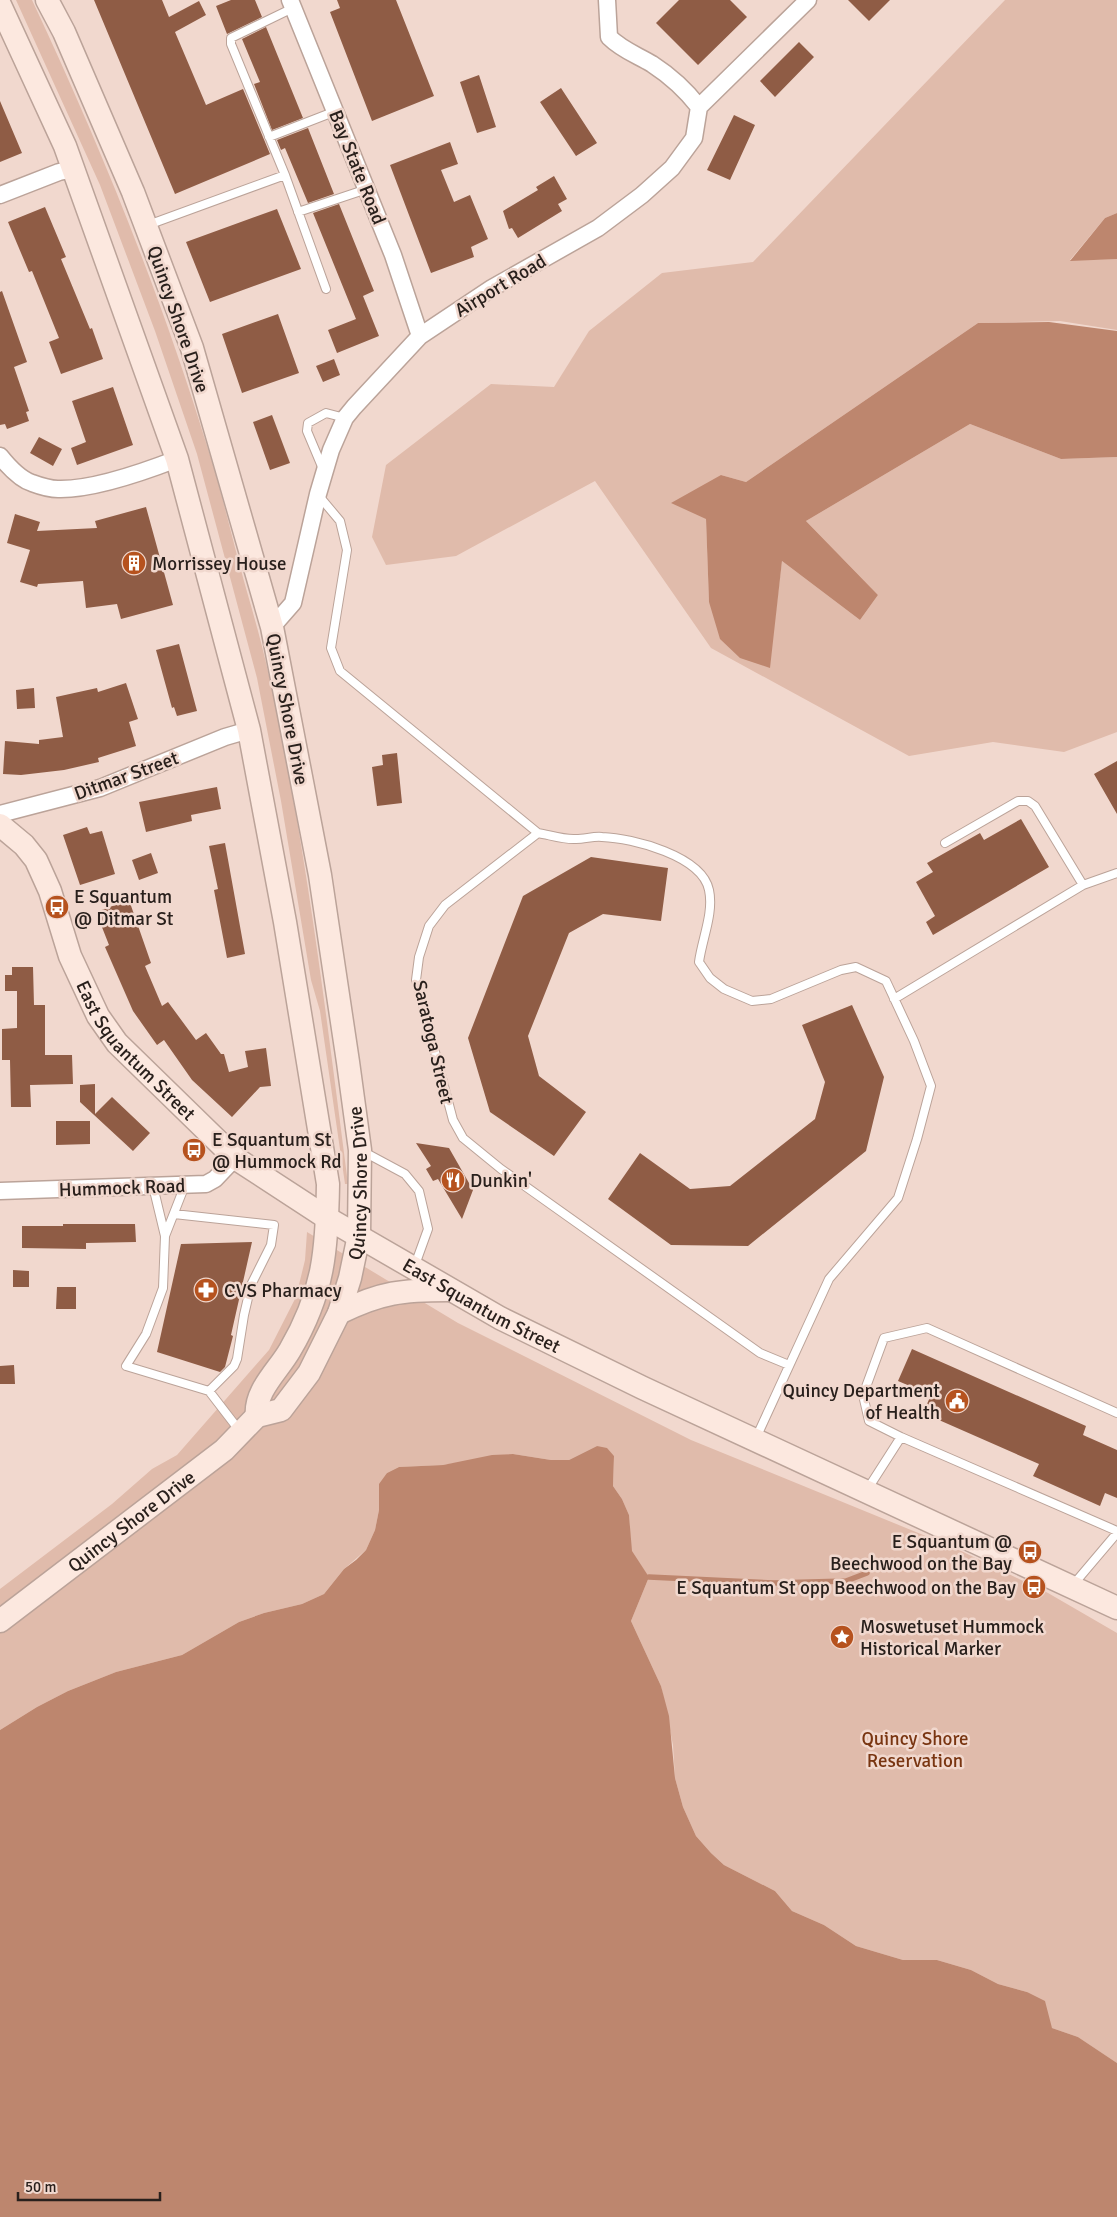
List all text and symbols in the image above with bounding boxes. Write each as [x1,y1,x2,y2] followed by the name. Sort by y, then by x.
[323,107,391,228] street label: Bay State Road
[142,243,214,396] street label: Quincy Shore Drive
[450,249,551,323] street label: Airport Road
[121,550,147,576] building icon: Morrissey House
[152,552,287,576] place label: Morrissey House
[261,631,313,787] street label: Quincy Shore Drive
[71,746,182,806] street label: Ditmar Street
[74,885,174,931] place label: E Squantum @ Ditmar St
[44,894,70,920] bus stop icon: E Squantum @ Ditmar St
[70,977,200,1126] street label: East Squantum Street
[407,978,459,1107] street label: Saratoga Street
[343,1105,373,1262] street label: Quincy Shore Drive
[212,1128,341,1174] place label: E Squantum St @ Hummock Rd
[181,1137,207,1163] bus stop icon: E Squantum St @ Hummock Rd
[440,1167,466,1193] restaurant icon: Dunkin'
[470,1169,532,1193] place label: Dunkin'
[58,1174,186,1202] street label: Hummock Road
[398,1253,565,1359] street label: East Squantum Street
[193,1277,219,1303] pharmacy icon: CVS Pharmacy
[224,1279,342,1303] place label: CVS Pharmacy
[783,1379,940,1425] place label: Quincy Department of Health
[944,1388,970,1414] public building icon: Quincy Department of Health
[63,1465,200,1578] street label: Quincy Shore Drive
[830,1530,1012,1576] place label: E Squantum @ Beechwood on the Bay
[1017,1539,1043,1565] bus stop icon: E Squantum @ Beechwood on the Bay
[1021,1574,1047,1600] bus stop icon: E Squantum St opp Beechwood on the Bay
[676,1576,1016,1600] place label: E Squantum St opp Beechwood on the Bay
[860,1615,1045,1661] place label: Moswetuset Hummock Historical Marker
[829,1624,855,1650] place icon: Moswetuset Hummock Historical Marker
[861,1727,969,1773] park label: Quincy Shore Reservation
[18,2170,160,2202] scale bar
[25,2178,56,2196] text: 50 m

